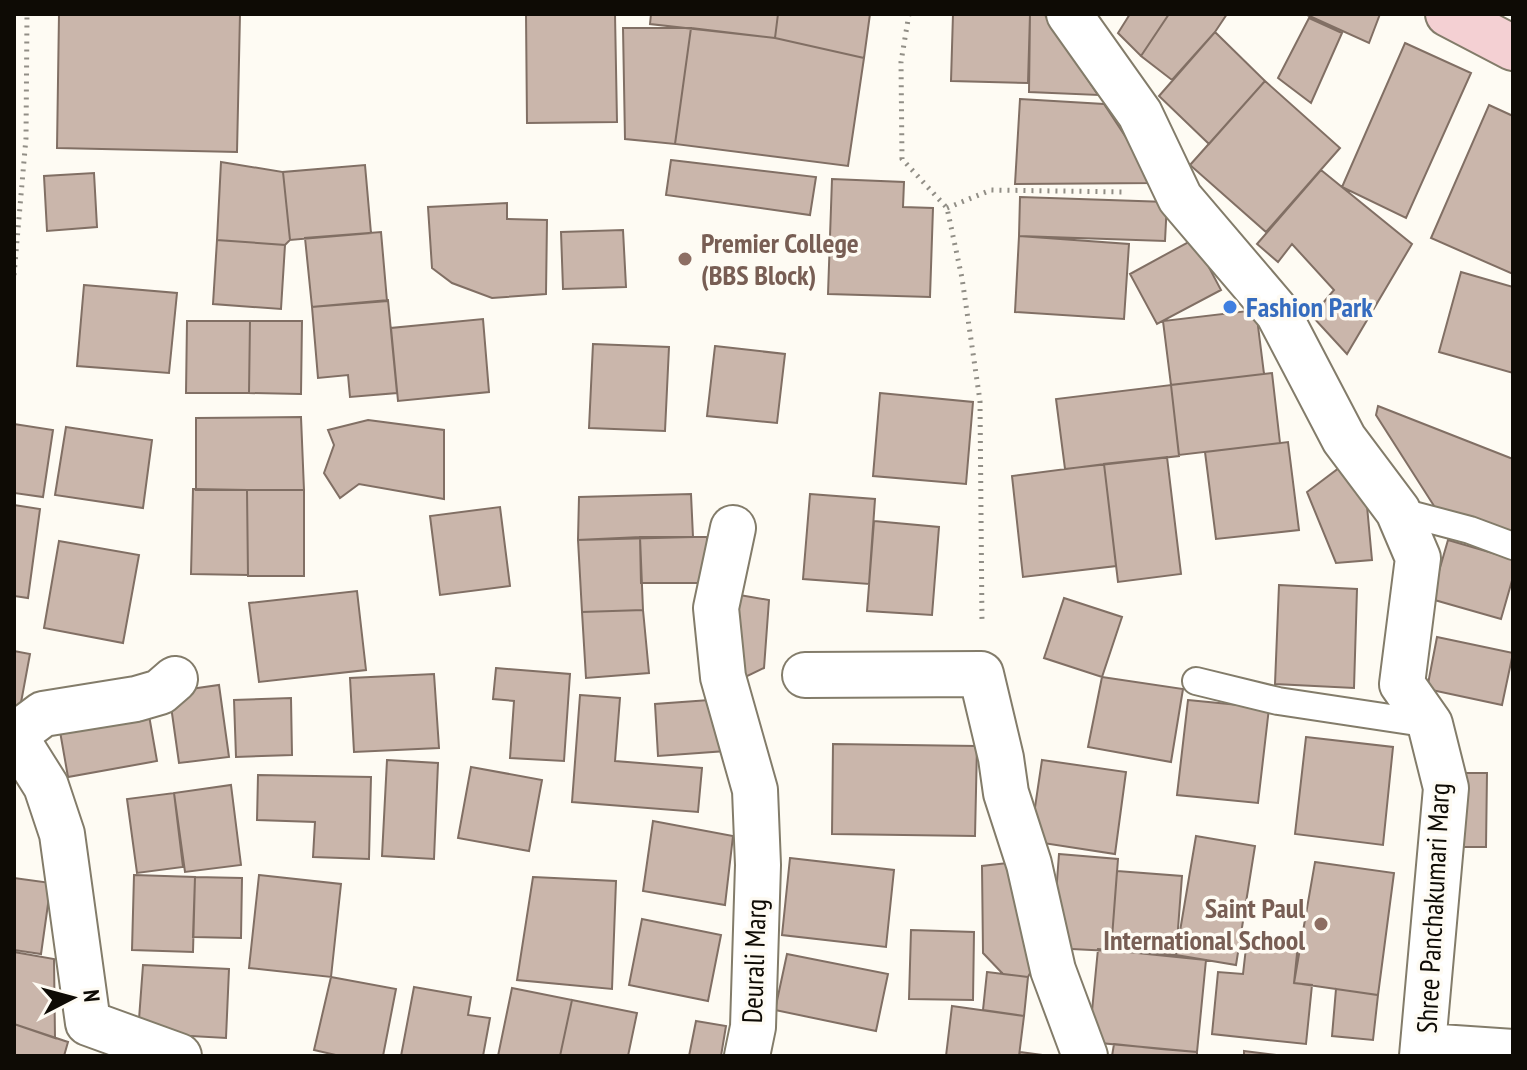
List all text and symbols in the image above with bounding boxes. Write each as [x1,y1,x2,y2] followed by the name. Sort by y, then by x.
[701,224,859,293] place label: Premier College (BBS Block)
[676,250,694,268] marker: Premier College (BBS Block)
[1246,288,1373,325] place label: Fashion Park
[1221,298,1239,316] marker: Fashion Park
[1407,782,1458,1034] street label: Shree Panchakumari Marg
[1103,889,1305,958] place label: Saint Paul International School
[733,898,774,1024] street label: Deurali Marg
[1312,915,1330,933] marker: Saint Paul International School
[32,958,112,1038] north arrow
[77,989,106,1003] text: N

